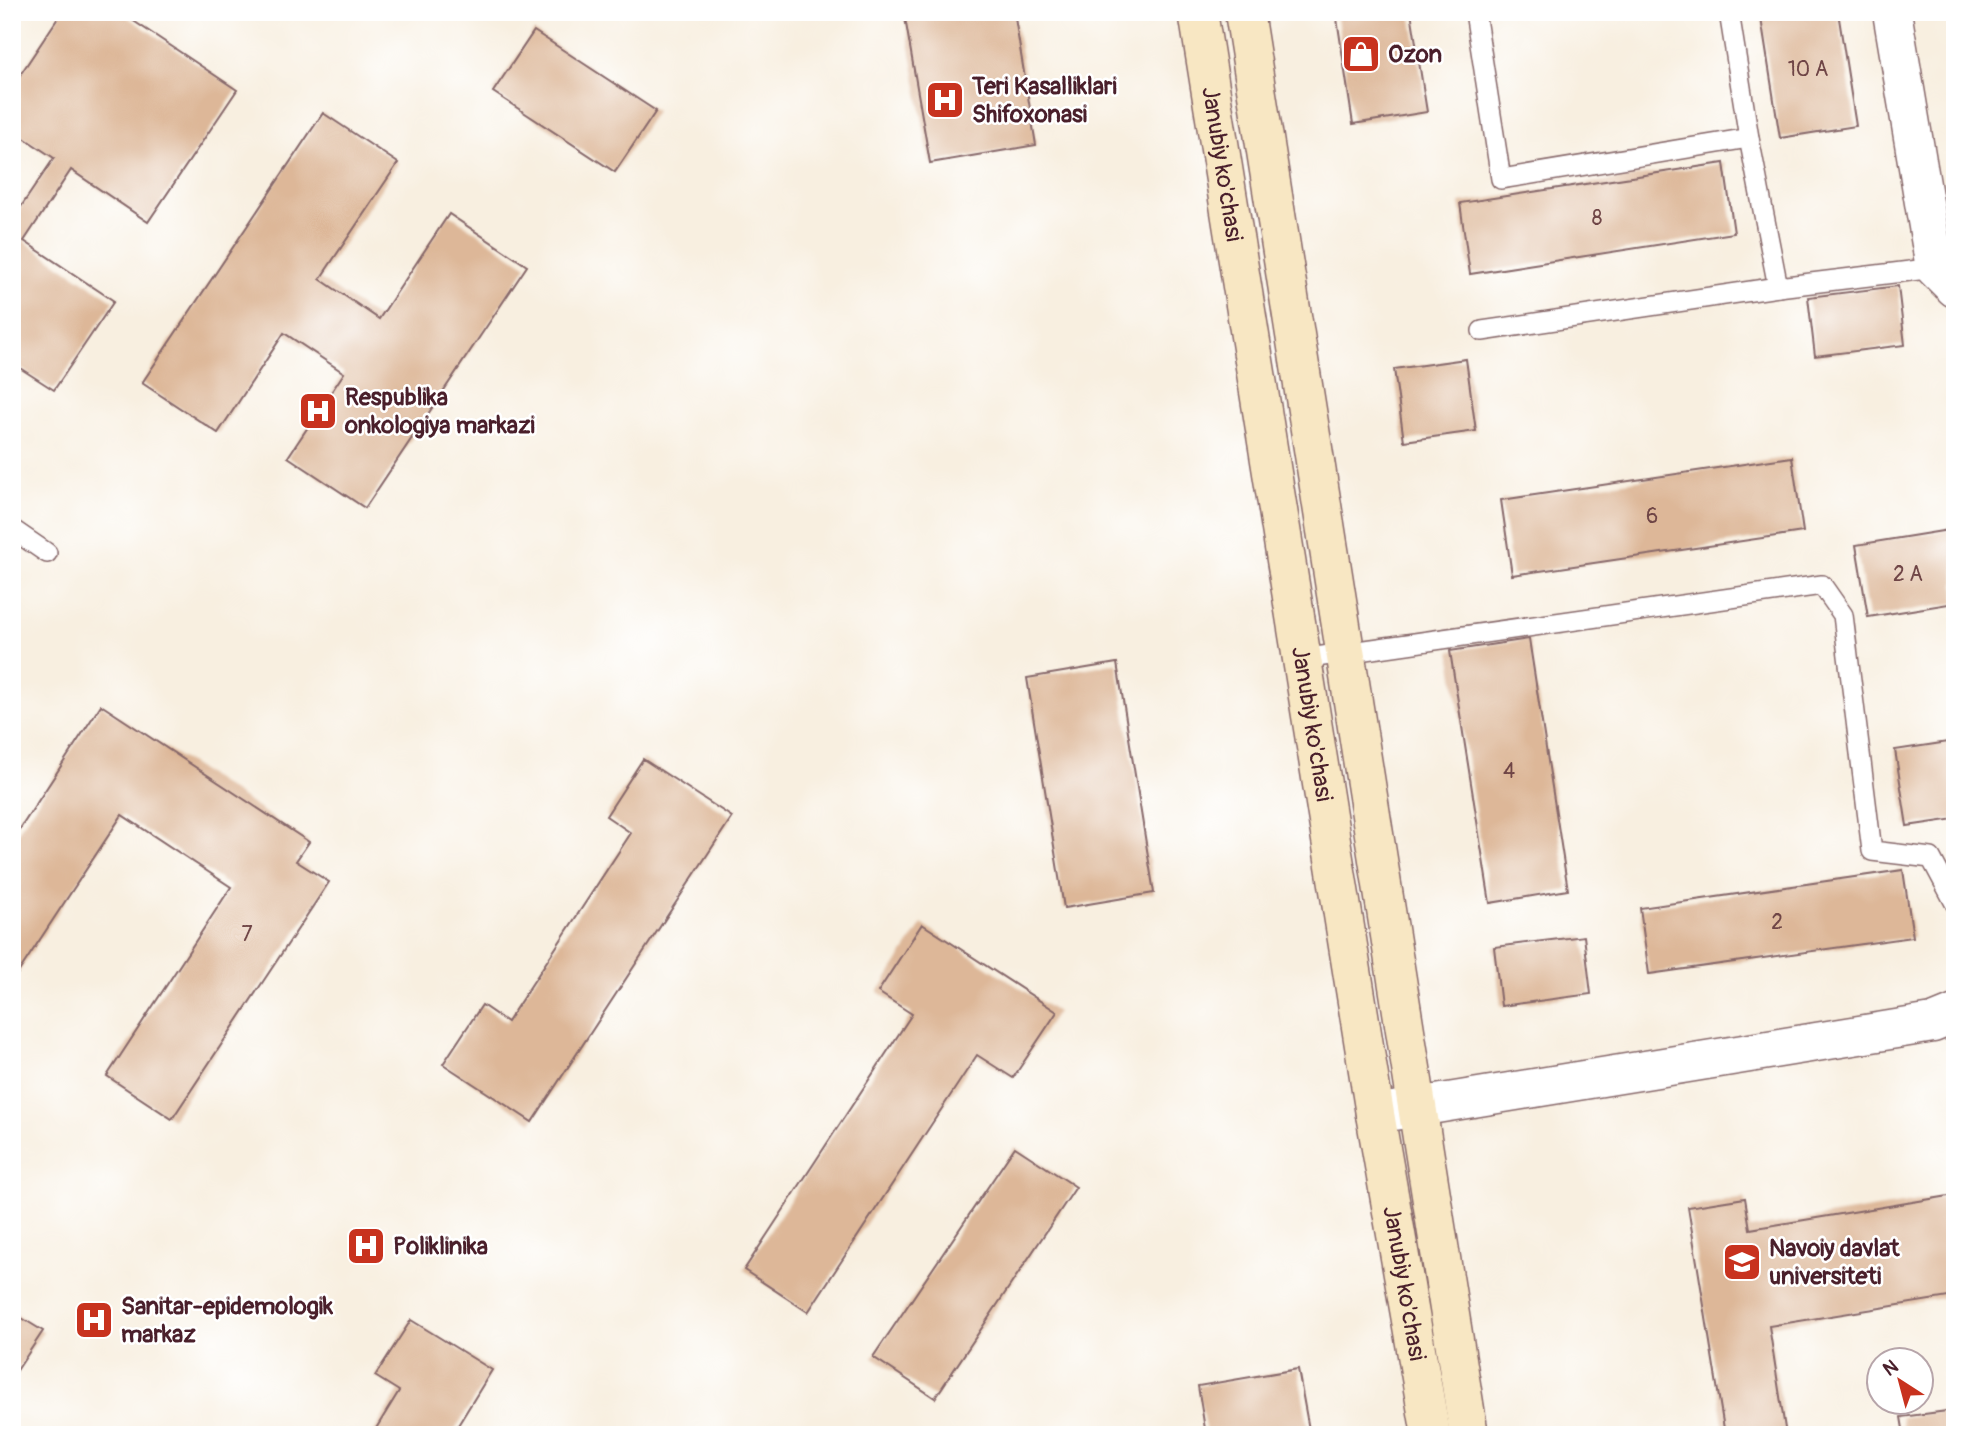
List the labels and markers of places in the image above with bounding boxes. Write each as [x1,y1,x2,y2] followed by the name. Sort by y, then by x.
[1340,33,1382,75] shop icon: Ozon
[1388,40,1442,69] place label: Ozon
[971,72,1117,129] place label: Teri Kasalliklari Shifoxonasi
[924,79,966,121] hospital icon: Teri Kasalliklari Shifoxonasi
[344,383,535,440] place label: Respublika onkologiya markazi
[297,390,339,432] hospital icon: Respublika onkologiya markazi
[345,1225,387,1267] hospital icon: Poliklinika
[393,1232,488,1261] place label: Poliklinika
[1769,1234,1901,1291] place label: Navoiy davlat universiteti
[1721,1241,1763,1283] school or university icon: Navoiy davlat universiteti
[121,1292,334,1349] place label: Sanitar-epidemologik markaz
[73,1299,115,1341] hospital icon: Sanitar-epidemologik markaz

